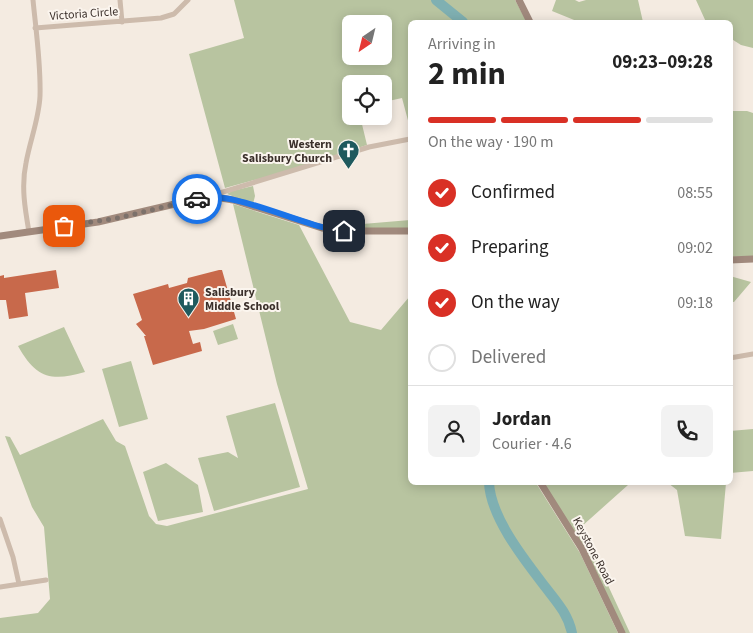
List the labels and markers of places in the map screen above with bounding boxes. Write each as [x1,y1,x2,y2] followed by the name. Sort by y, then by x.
[242,136,332,167] place label: Western Salisbury Church
[336,139,360,170] church icon: Western Salisbury Church
[43,205,85,247] pin
[323,210,365,252] pin
[205,284,280,315] place label: Salisbury Middle School
[177,287,201,318] building icon: Salisbury Middle School

